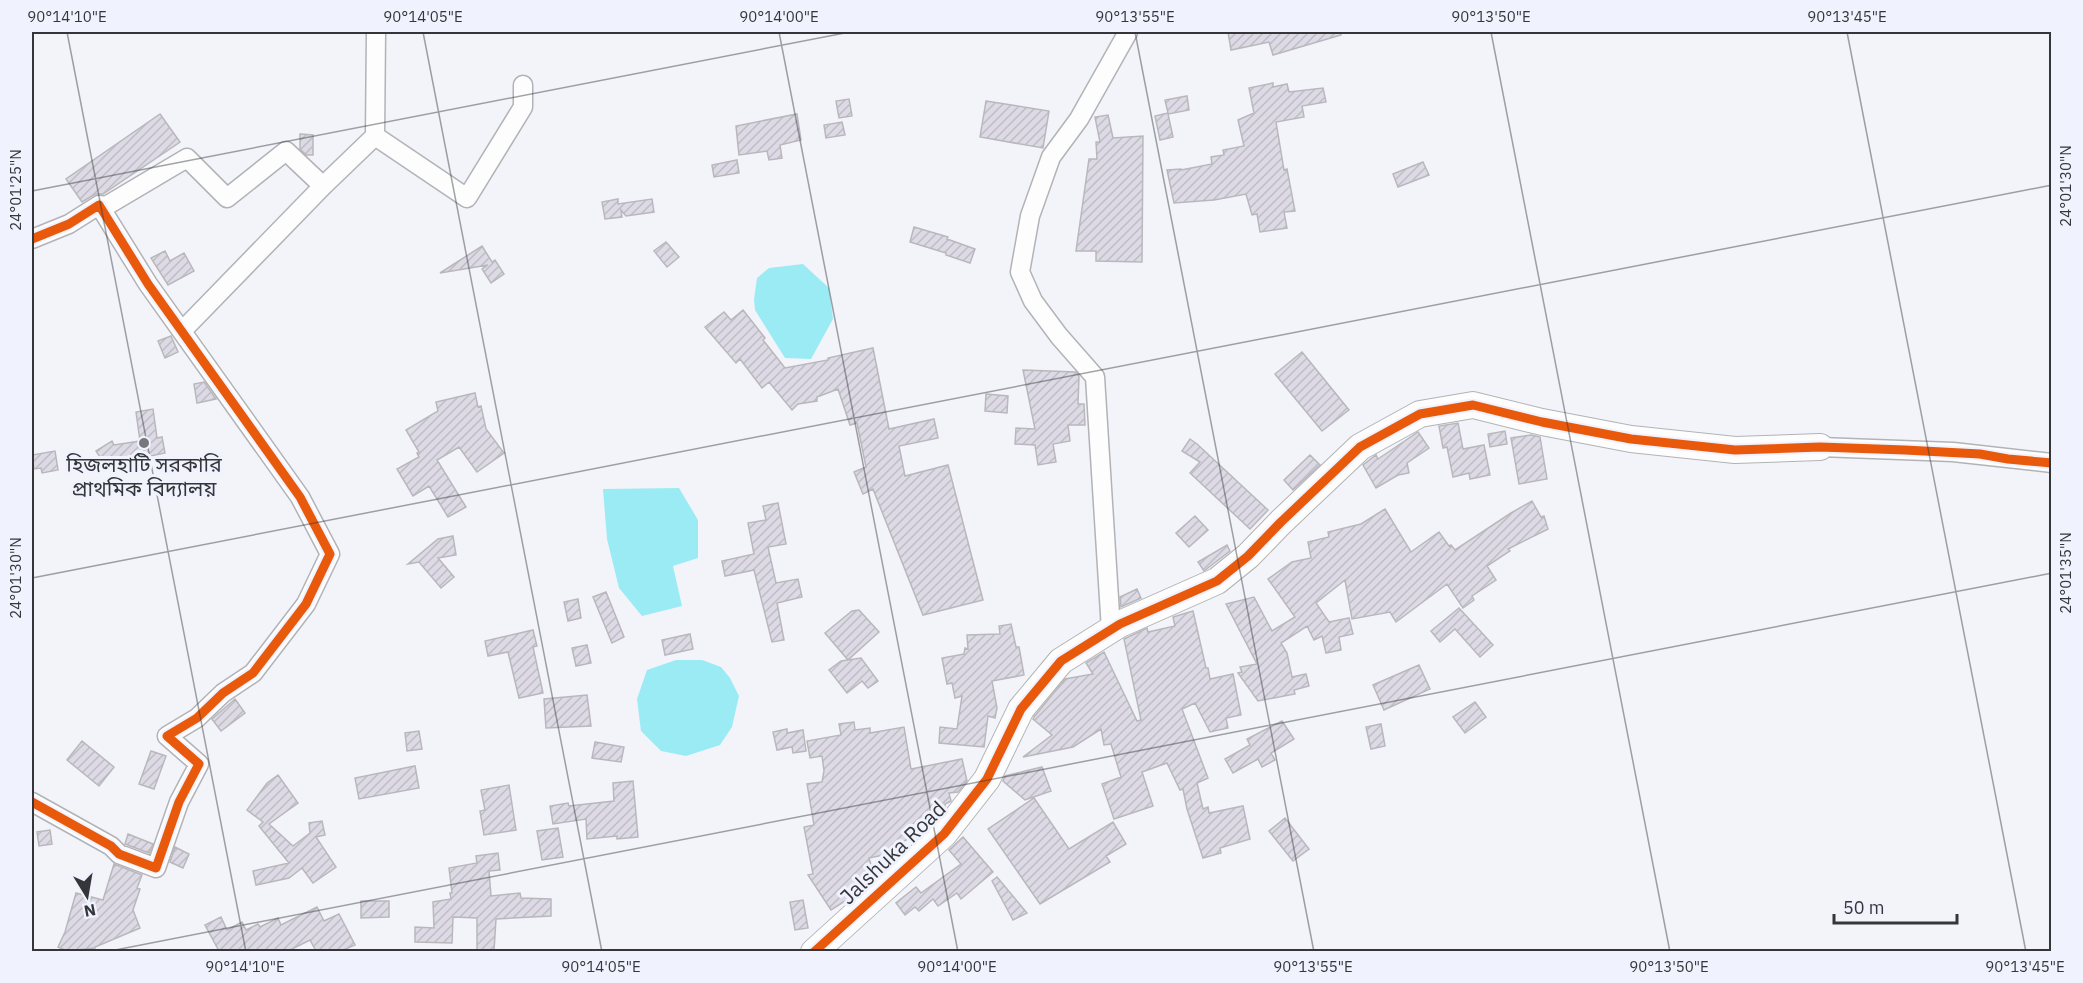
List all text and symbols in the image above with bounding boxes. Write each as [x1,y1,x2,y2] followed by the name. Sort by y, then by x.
[27,7,107,26] text: 90°14'10"E
[383,7,463,26] text: 90°14'05"E
[739,7,819,26] text: 90°14'00"E
[1095,7,1175,26] text: 90°13'55"E
[1451,7,1531,26] text: 90°13'50"E
[1807,7,1887,26] text: 90°13'45"E
[2056,145,2075,227] text: 24°01'30"N
[6,149,25,231] text: 24°01'25"N
[137,436,151,450] marker: হিজলহাটি সরকারি প্রাথমিক বিদ্যালয়
[65,450,222,502] place label: হিজলহাটি সরকারি প্রাথমিক বিদ্যালয়
[2056,532,2075,614] text: 24°01'35"N
[6,537,25,619] text: 24°01'30"N
[833,795,951,910] street label: Jalshuka Road
[57,866,117,926] north arrow
[1834,887,1957,925] scale bar
[1843,896,1885,919] text: 50 m
[82,900,97,922] text: N
[205,957,285,976] text: 90°14'10"E
[561,957,641,976] text: 90°14'05"E
[917,957,997,976] text: 90°14'00"E
[1273,957,1353,976] text: 90°13'55"E
[1629,957,1709,976] text: 90°13'50"E
[1985,957,2065,976] text: 90°13'45"E

